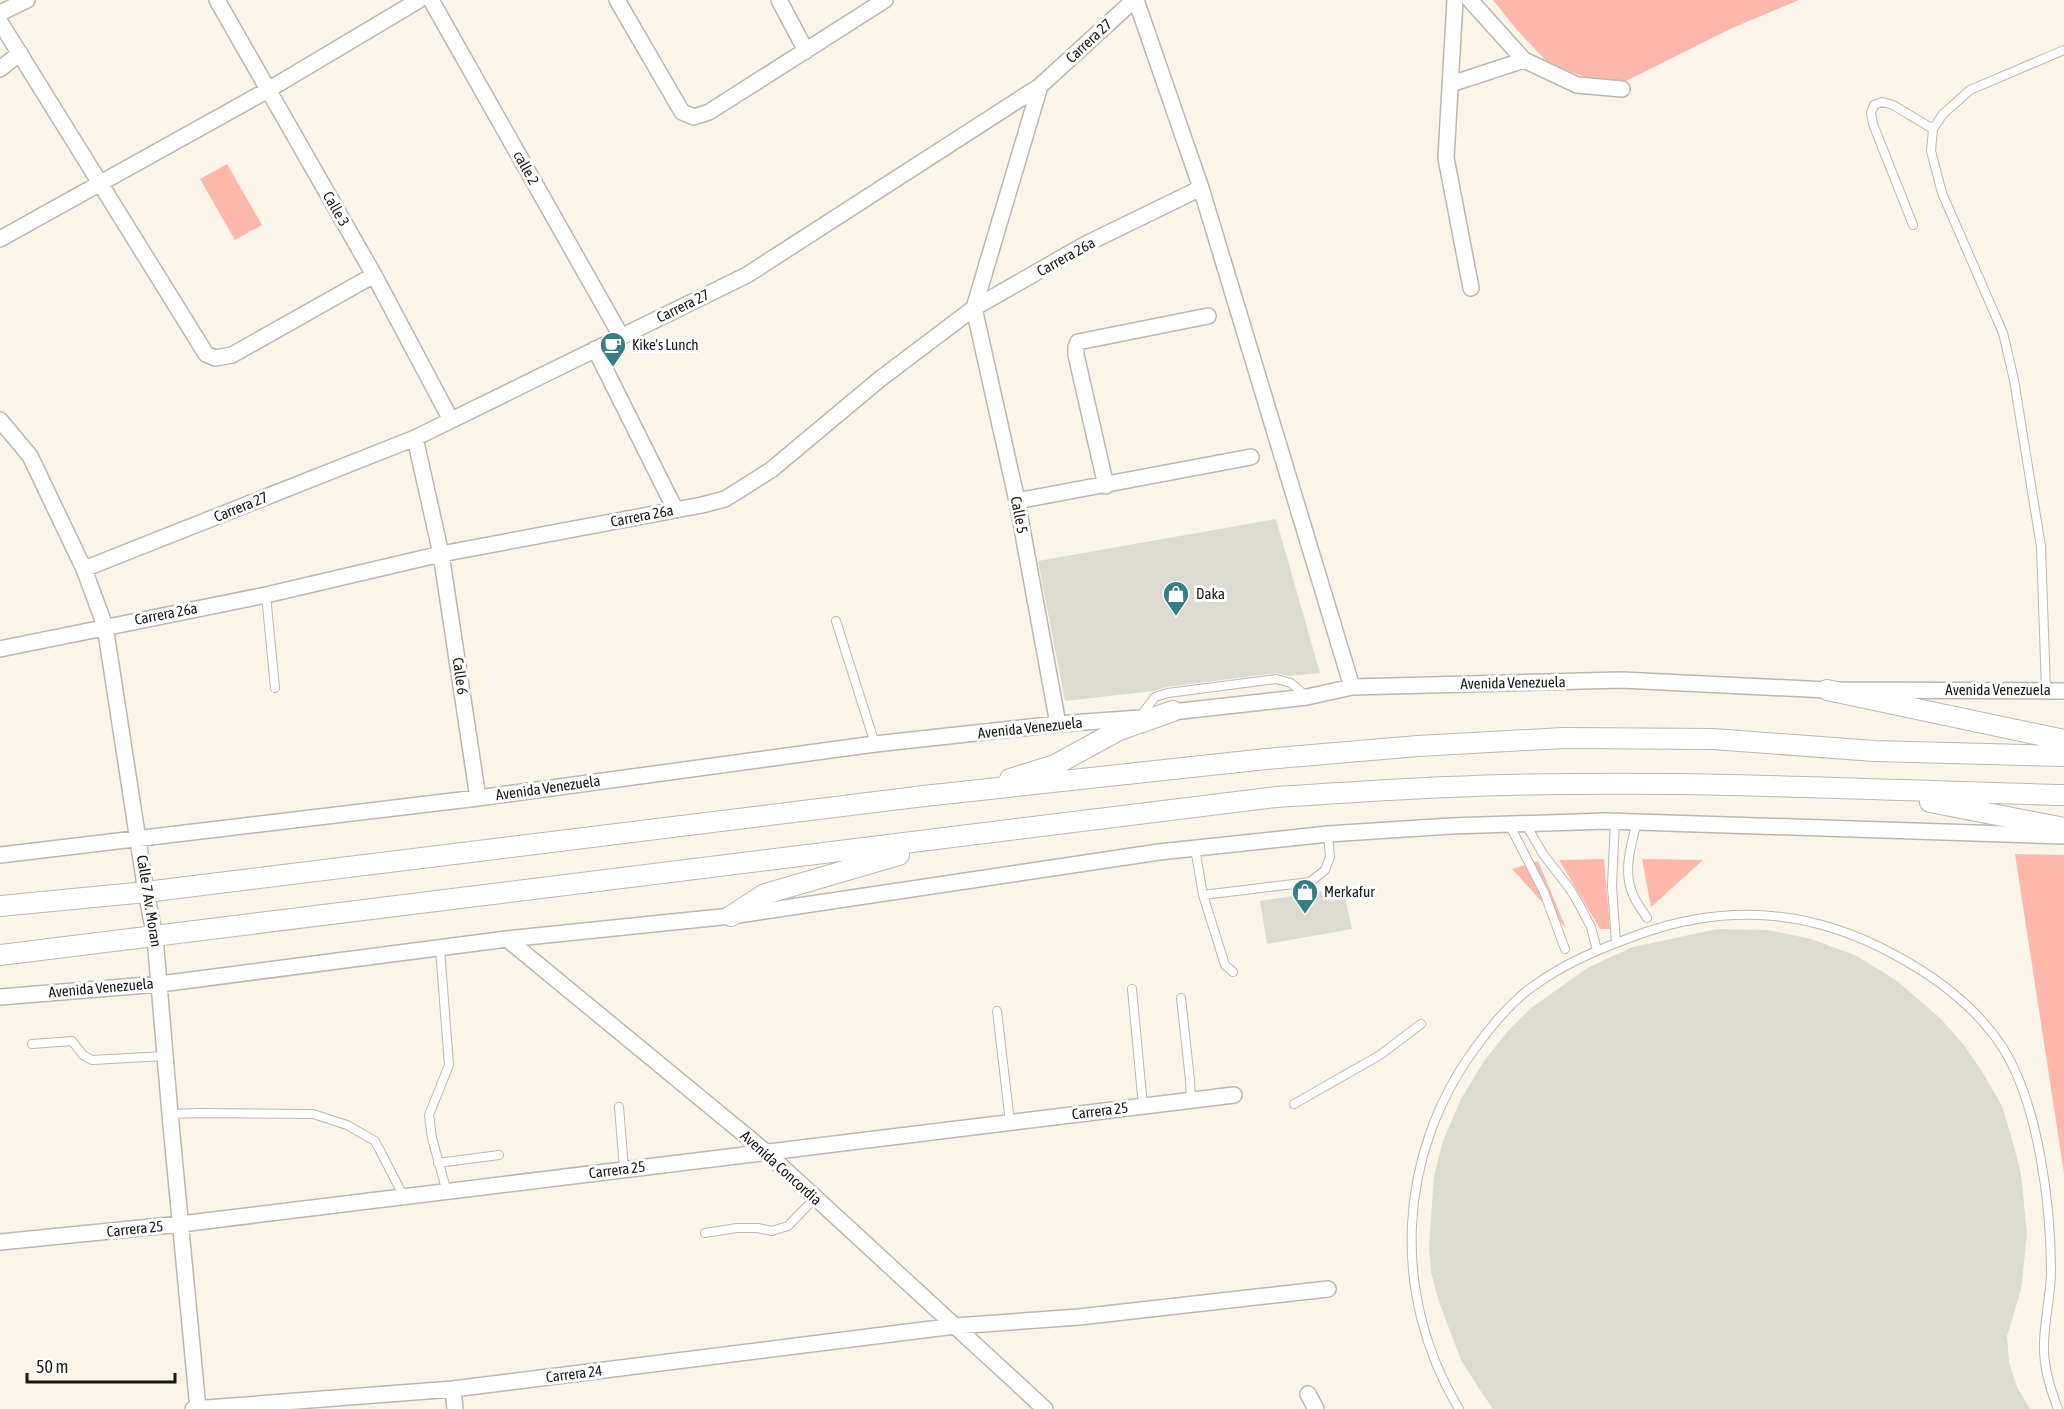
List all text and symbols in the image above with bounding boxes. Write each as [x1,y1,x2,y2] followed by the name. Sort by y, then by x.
[1062,15,1115,66] street label: Carrera 27
[510,148,543,188] street label: calle 2
[320,188,353,229] street label: Calle 3
[1034,234,1098,279] street label: Carrera 26a
[654,285,712,326] street label: Carrera 27
[598,330,628,368] cafe icon: Kike's Lunch
[632,336,698,353] place label: Kike's Lunch
[211,488,270,525] street label: Carrera 27
[1008,495,1031,535] street label: Calle 5
[609,501,675,530] street label: Carrera 26a
[1161,579,1191,617] shop icon: Daka
[1196,585,1225,602] place label: Daka
[133,599,199,628] street label: Carrera 26a
[449,656,472,696] street label: Calle 6
[1460,673,1566,692] street label: Avenida Venezuela
[1945,681,2051,698] street label: Avenida Venezuela
[977,714,1083,741] street label: Avenida Venezuela
[495,772,601,803] street label: Avenida Venezuela
[134,854,165,948] street label: Calle 7 Av. Moran
[1290,877,1320,915] shop icon: Merkafur
[1324,883,1375,900] place label: Merkafur
[48,974,154,1001] street label: Avenida Venezuela
[1071,1099,1129,1122] street label: Carrera 25
[737,1127,825,1208] street label: Avenida Concordia
[588,1158,646,1181] street label: Carrera 25
[106,1217,164,1240] street label: Carrera 25
[27,1346,176,1384] scale bar
[36,1356,68,1377] text: 50 m
[545,1362,603,1385] street label: Carrera 24

